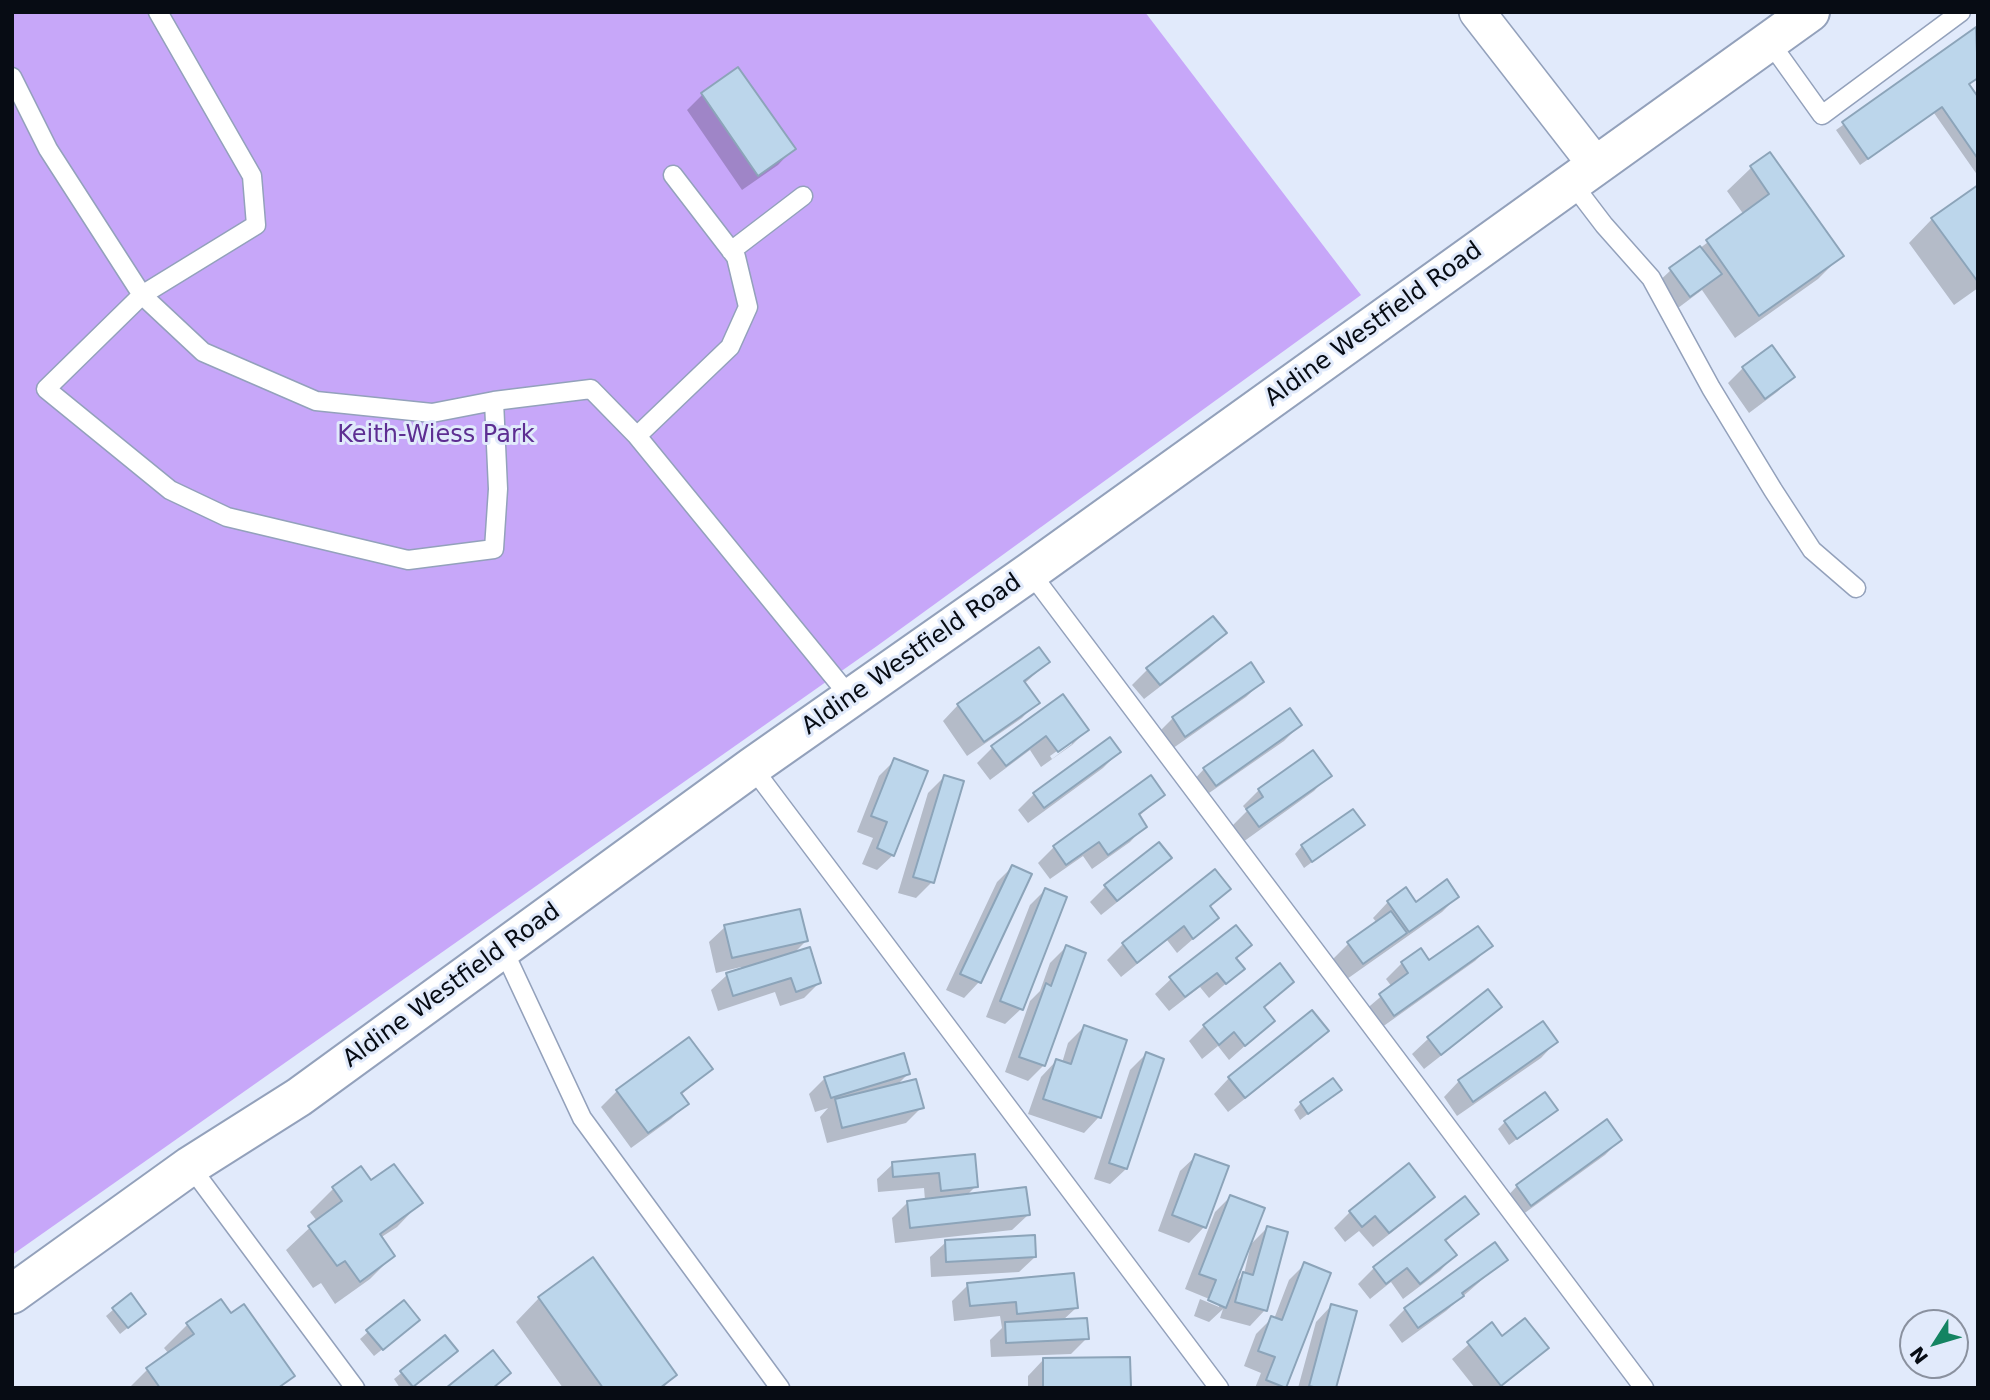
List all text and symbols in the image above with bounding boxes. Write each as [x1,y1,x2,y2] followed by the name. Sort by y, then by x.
[1260,237,1488,413] street label: Aldine Westfield Road
[337,422,535,450] park label: Keith-Wiess Park
[797,568,1027,742] street label: Aldine Westfield Road
[338,898,566,1074] street label: Aldine Westfield Road
[1899,1309,1969,1379] north arrow
[1905,1342,1932,1368] text: N

